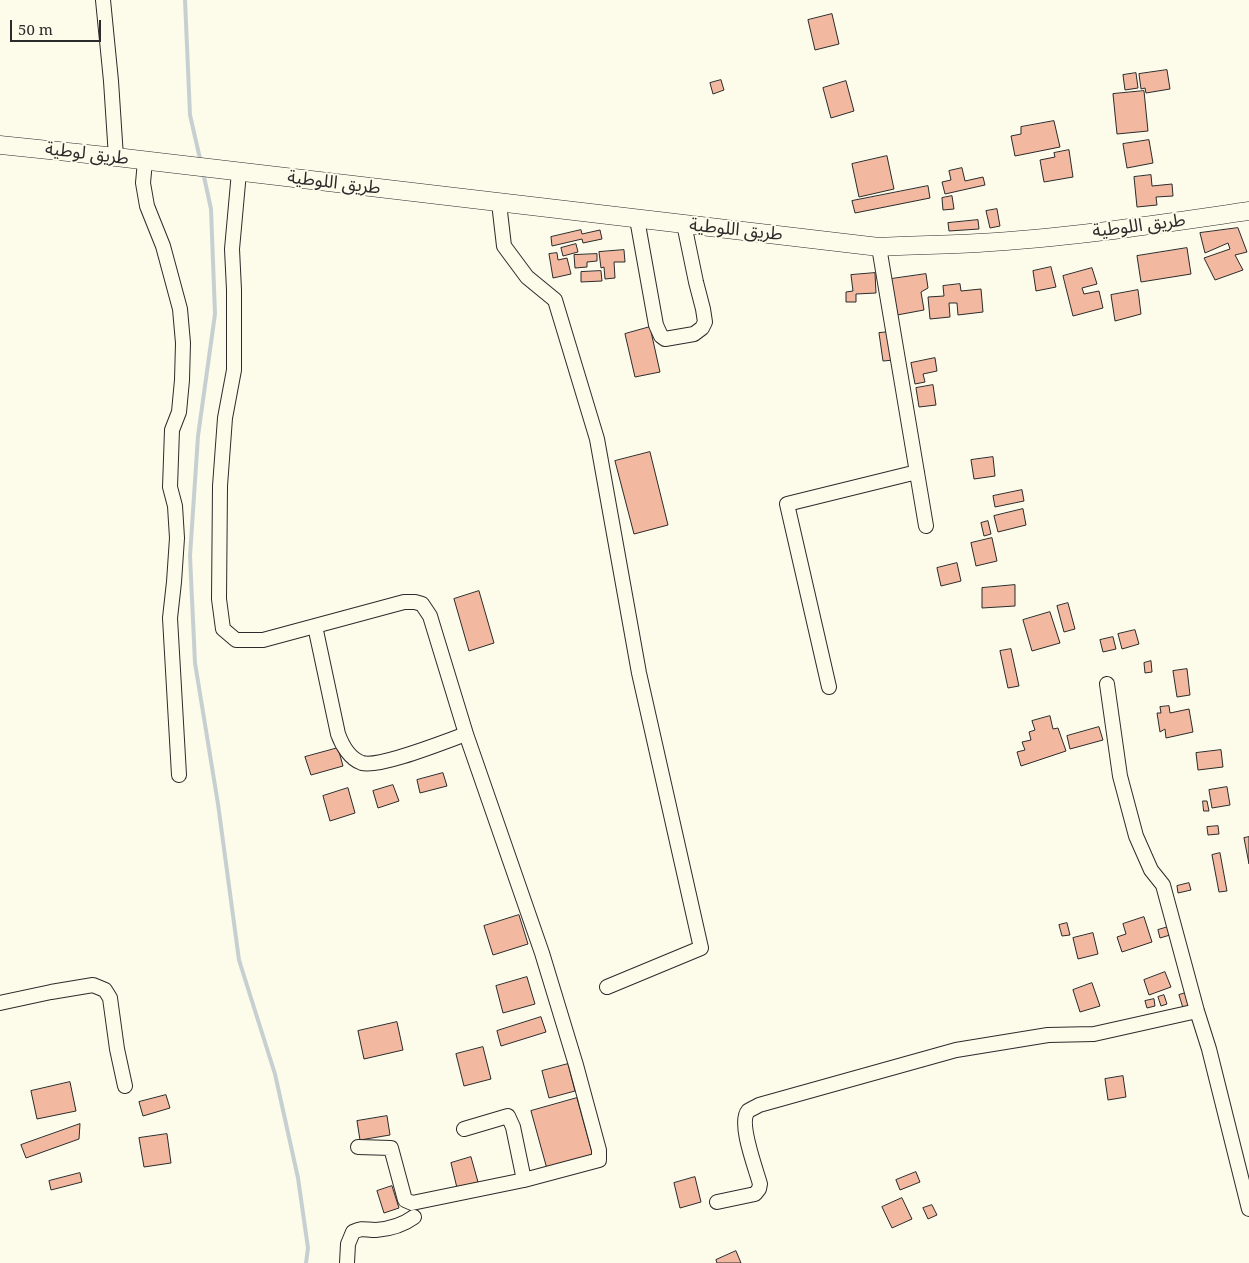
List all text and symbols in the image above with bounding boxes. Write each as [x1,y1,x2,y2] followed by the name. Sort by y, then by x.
[12,10,104,42] scale bar
[18,19,53,39] text: 50 m
[44,138,130,170] street label: طريق لوطية
[286,167,382,199] street label: طريق اللوطية
[1091,210,1187,242] street label: طريق اللوطية
[688,214,784,246] street label: طريق اللوطية

